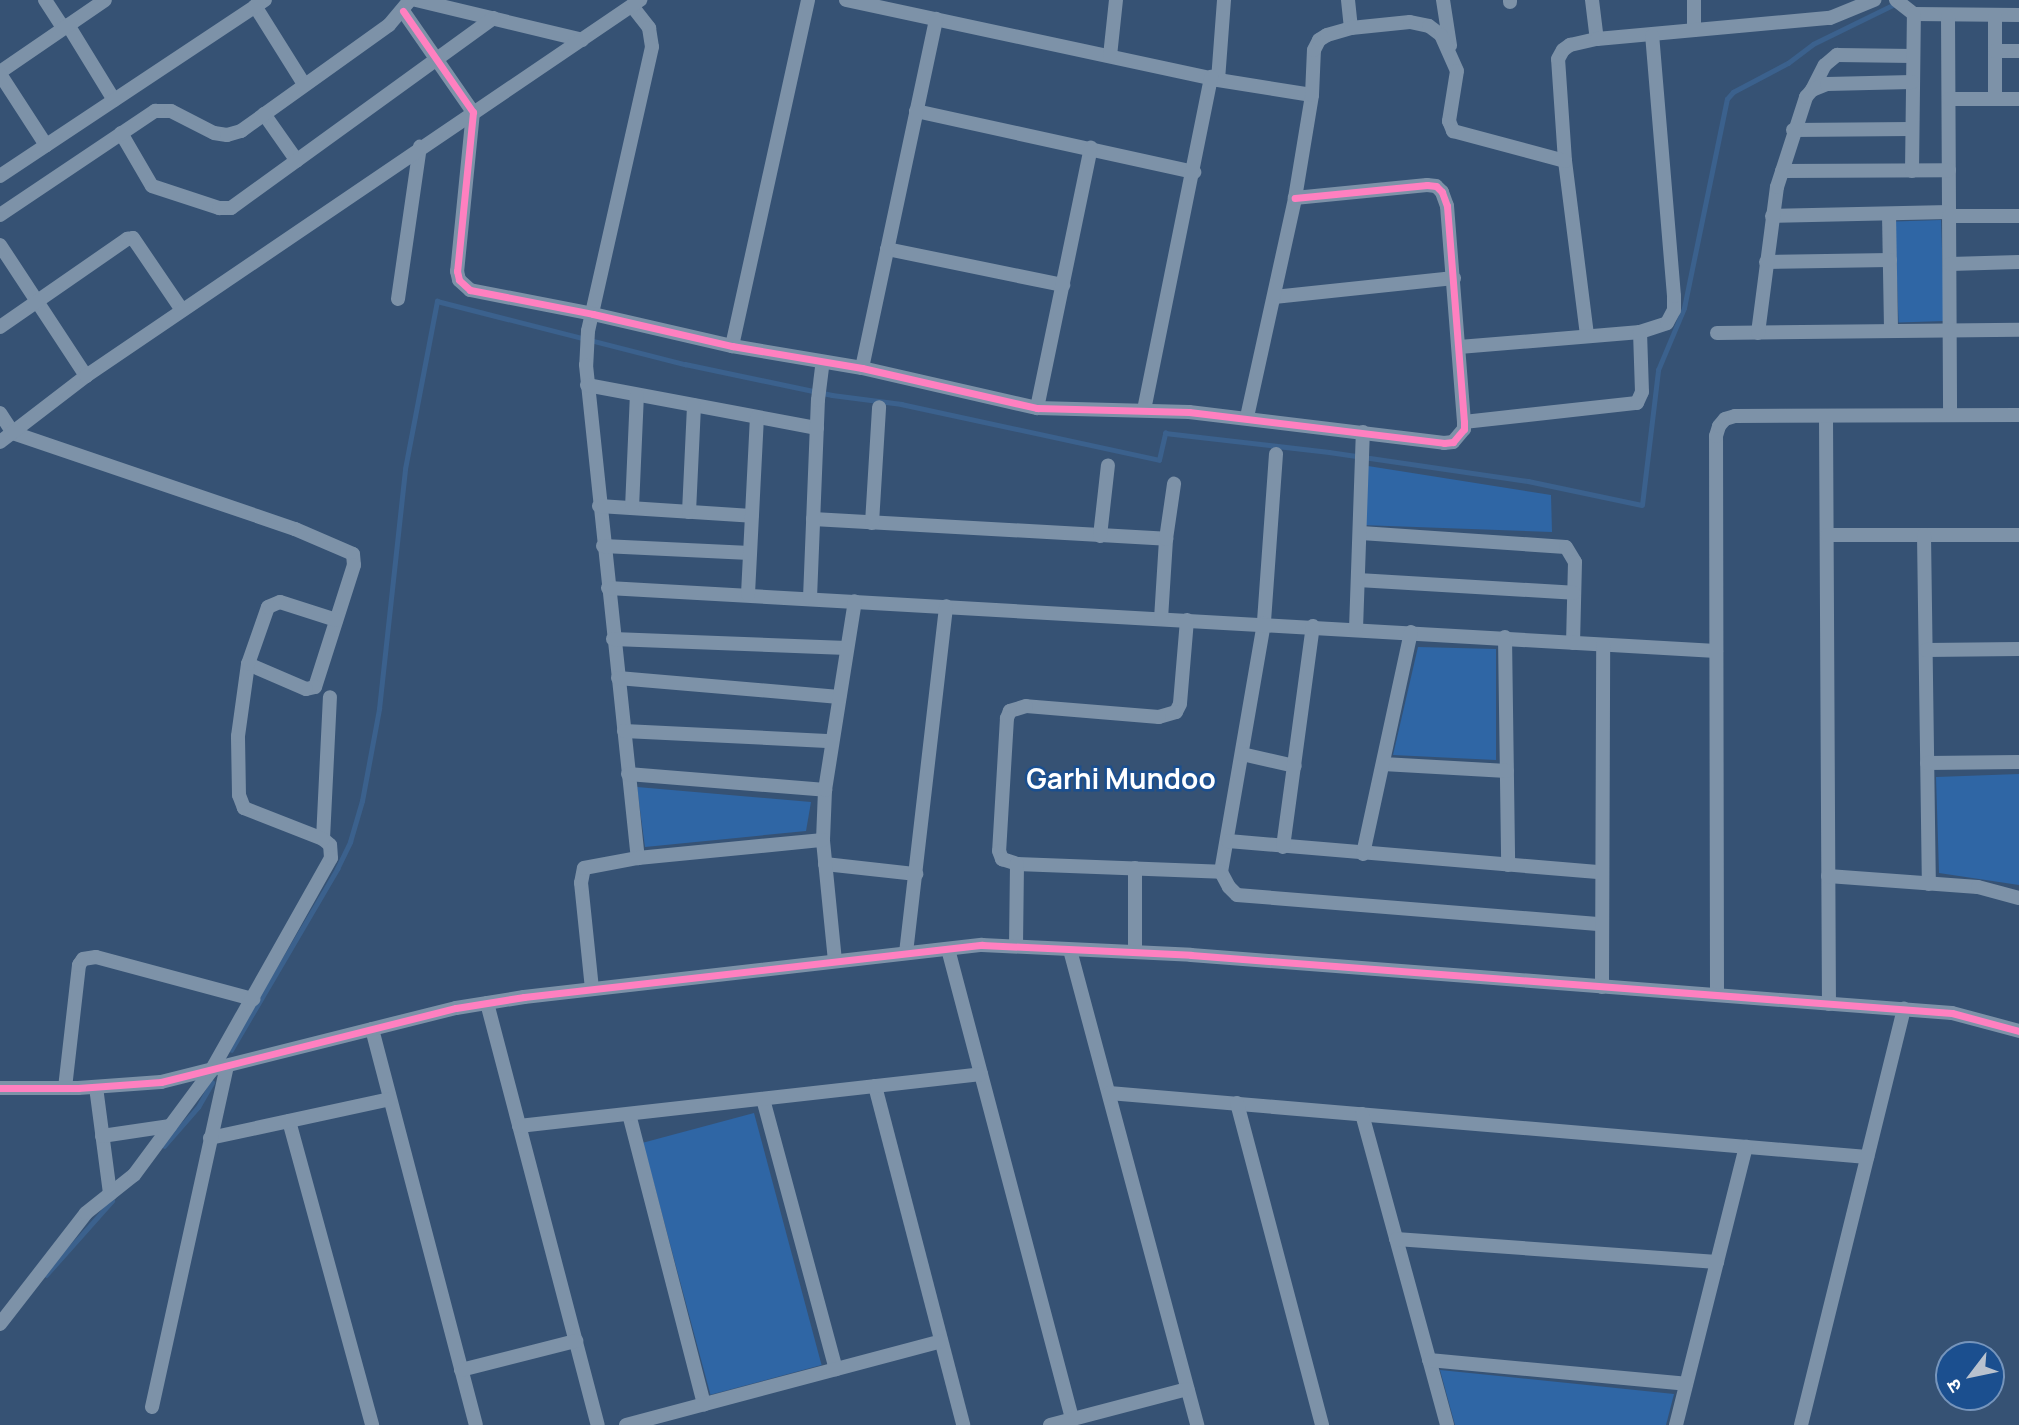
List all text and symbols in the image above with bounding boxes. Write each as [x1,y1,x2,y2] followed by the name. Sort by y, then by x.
[1026,761,1216,795] district label: Garhi Mundoo
[1935,1341,2005,1411] north arrow
[1940,1374,1968,1398] text: उ

